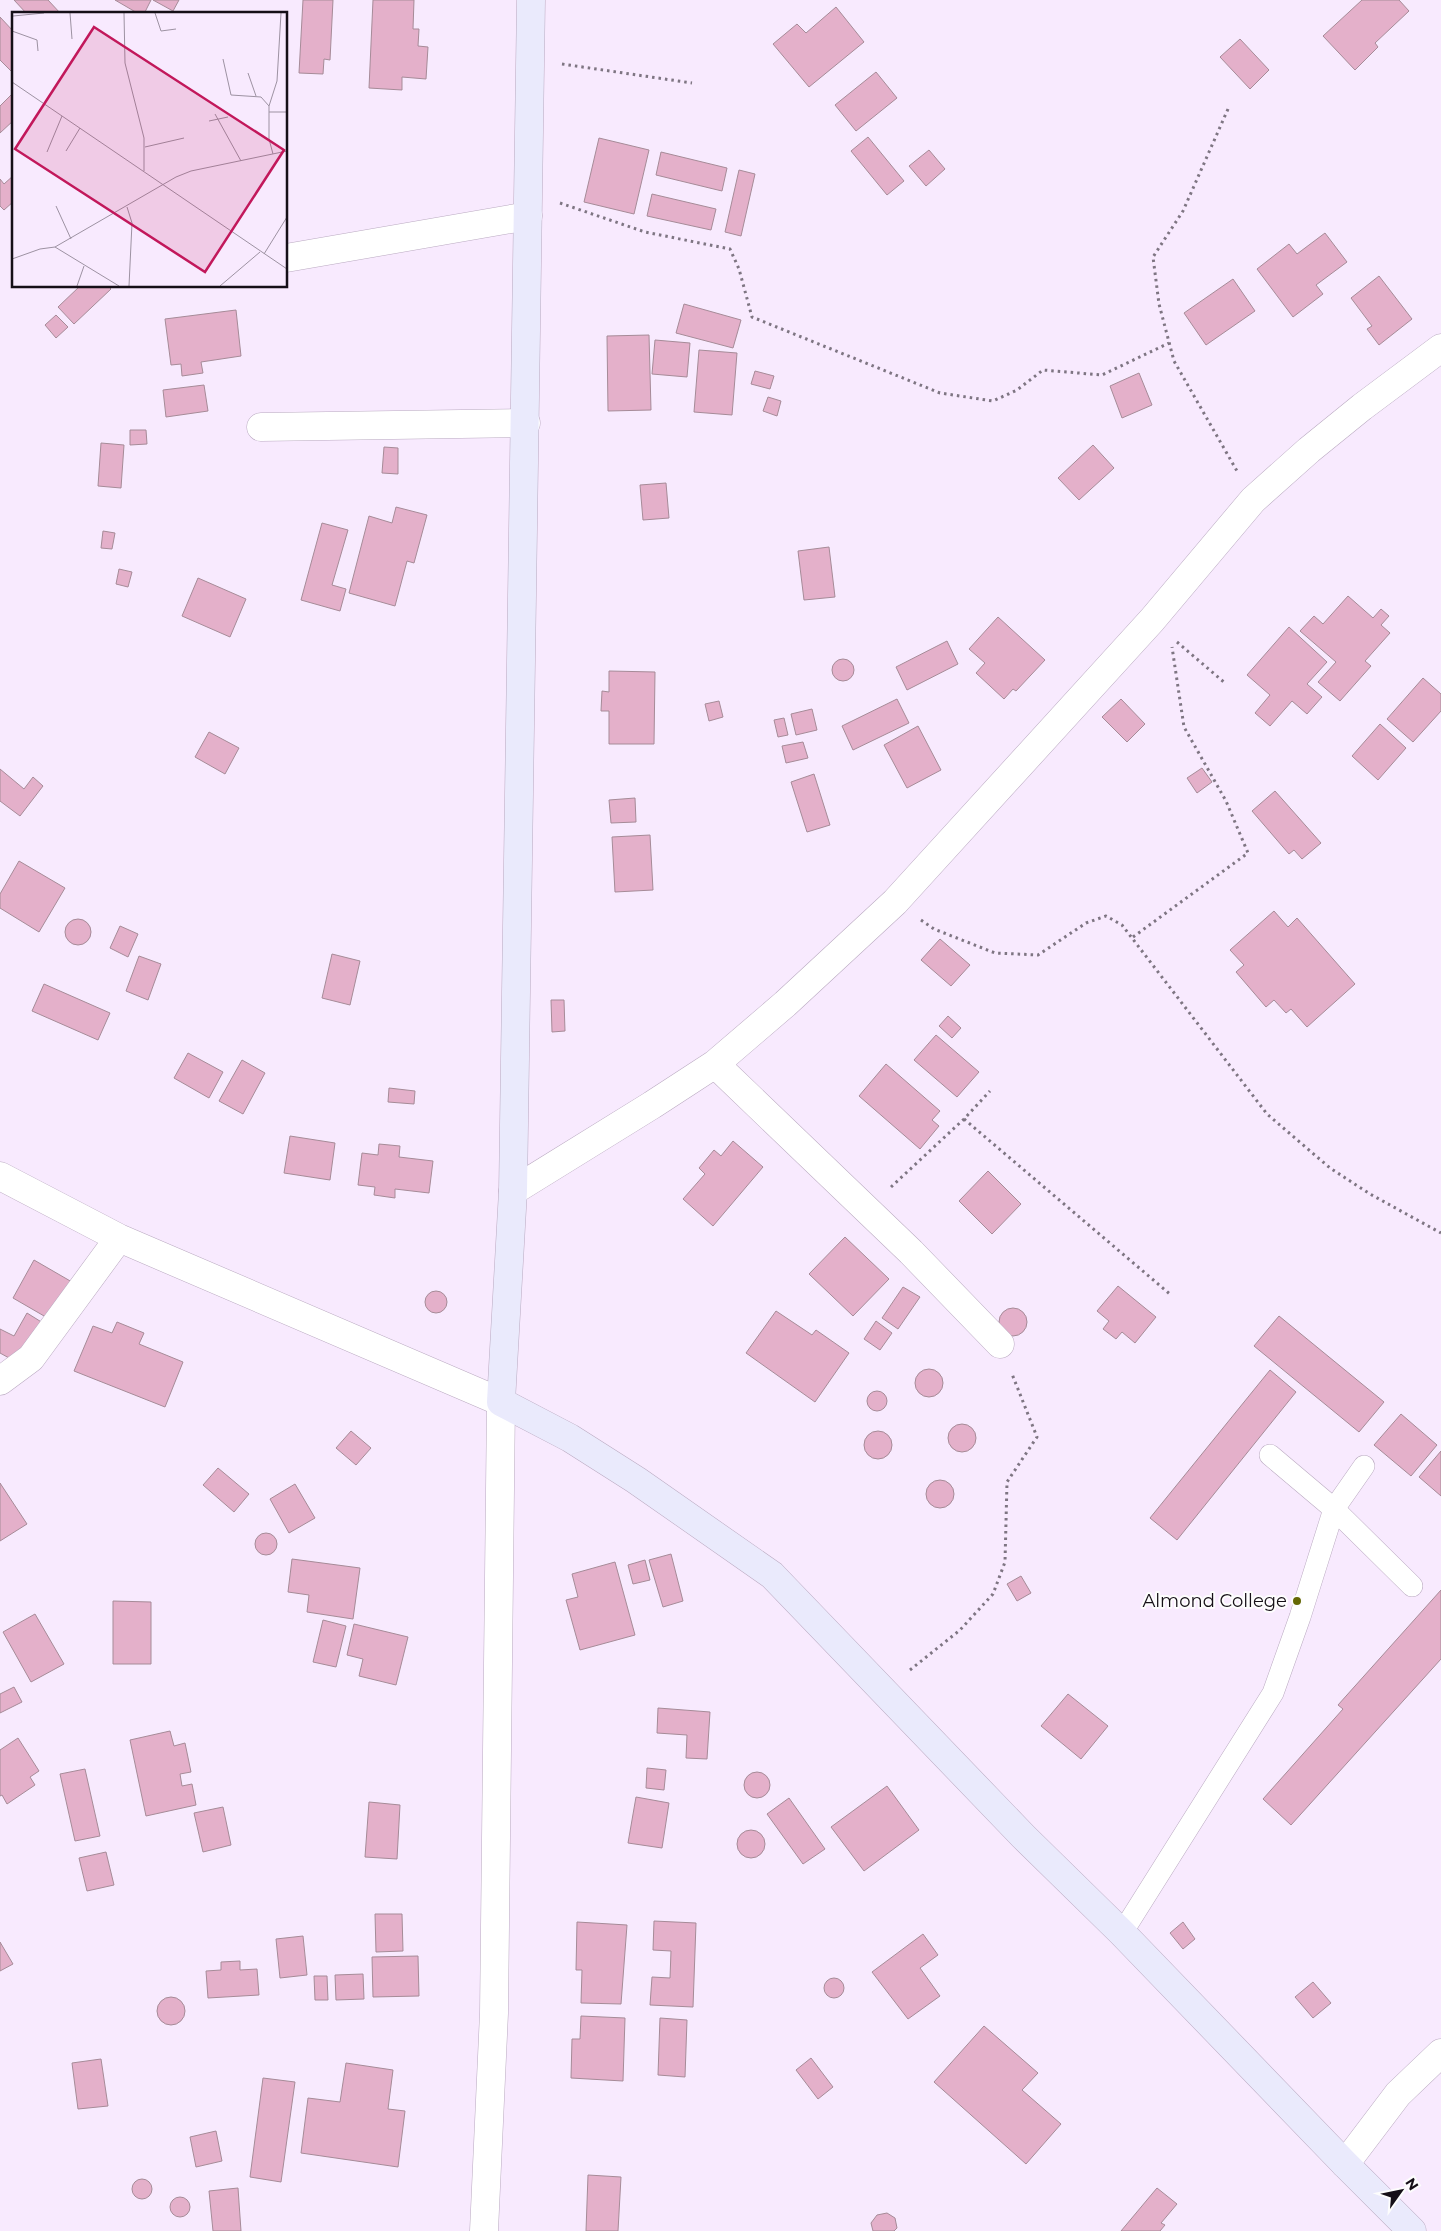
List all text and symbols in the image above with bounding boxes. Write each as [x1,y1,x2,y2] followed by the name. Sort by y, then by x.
[12,12,288,288] inset map
[1142,1590,1287,1612] place label: Almond College
[1291,1595,1303,1607] marker: Almond College
[1376,2166,1426,2216] north arrow
[1401,2174,1423,2194] text: N

